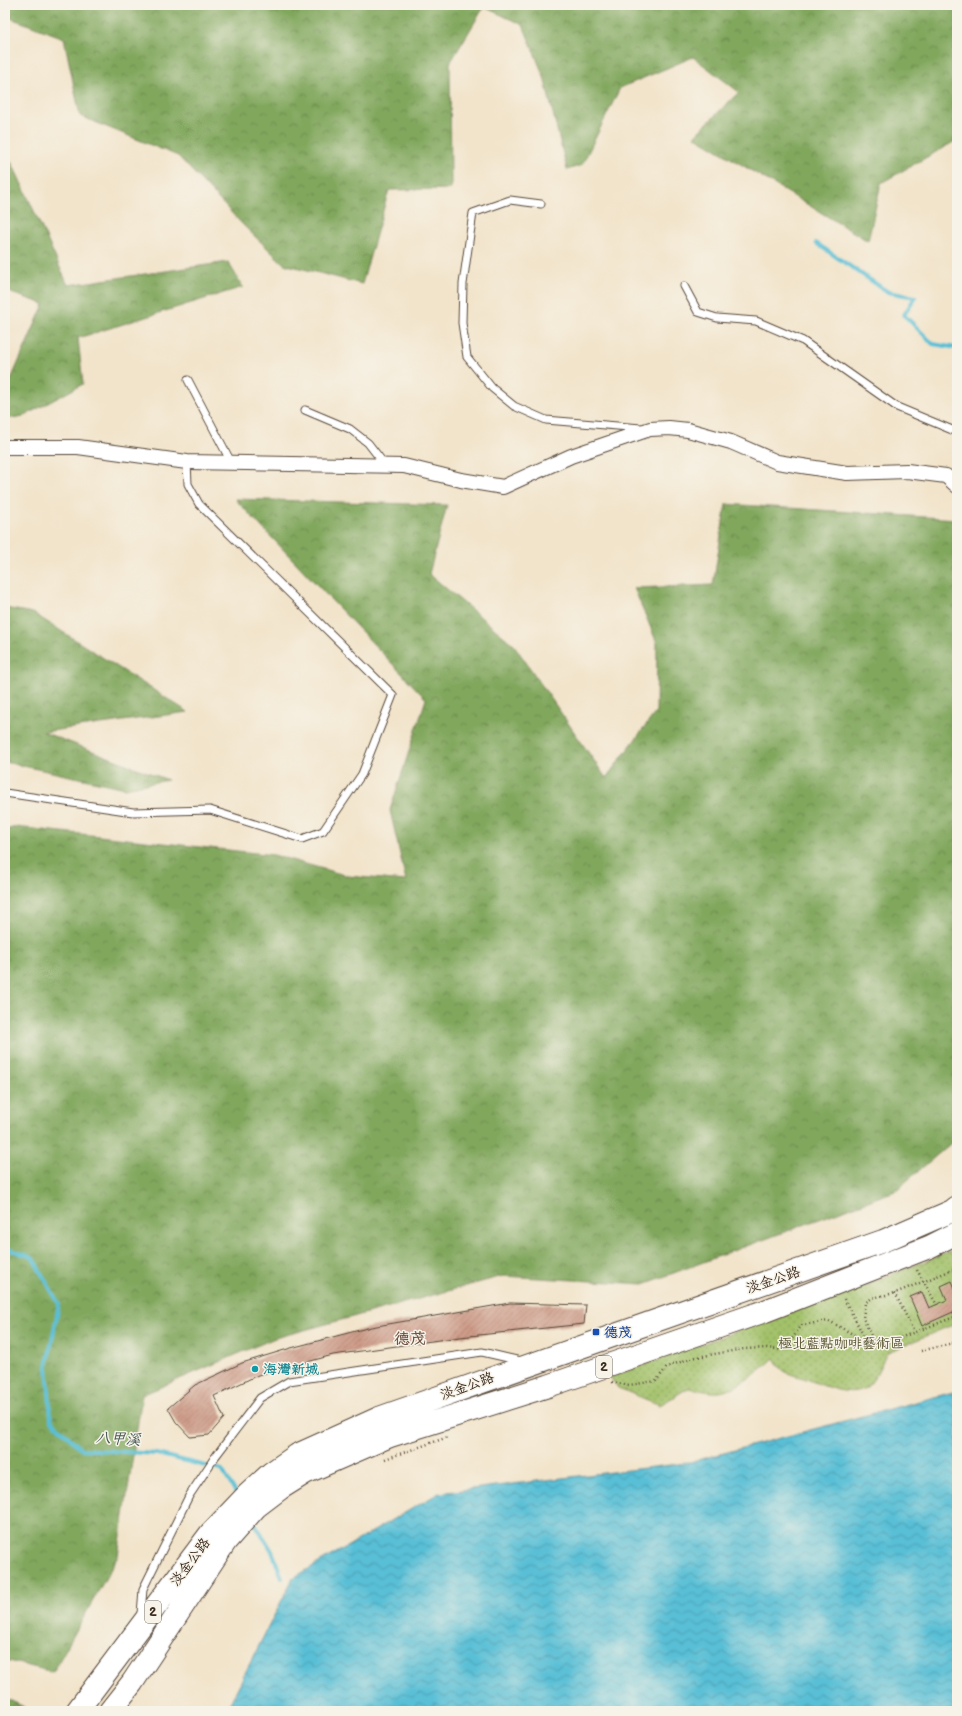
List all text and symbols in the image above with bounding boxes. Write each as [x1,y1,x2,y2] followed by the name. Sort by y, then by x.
[744,1263,802,1297] street label: 淡金公路
[604,1324,632,1341] place label: 德茂
[591,1327,601,1337] marker: 德茂
[394,1330,426,1349] district label: 德茂
[778,1335,904,1352] park label: 極北藍點咖啡藝術區
[596,1356,612,1378] road number: 2
[263,1361,319,1378] place label: 海灣新城
[250,1364,260,1374] marker: 海灣新城
[438,1368,496,1404] street label: 淡金公路
[95,1428,142,1450] water label: 八甲溪
[166,1535,214,1589] street label: 淡金公路
[145,1601,161,1623] road number: 2

